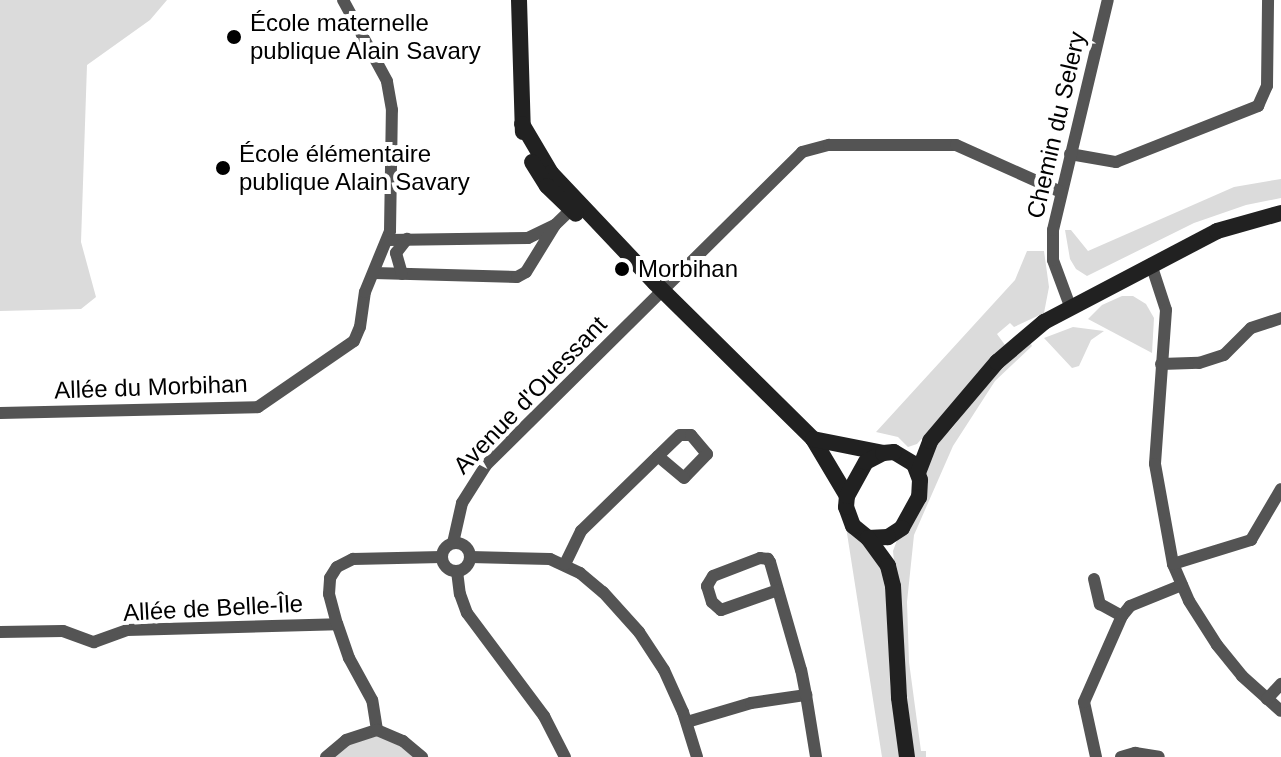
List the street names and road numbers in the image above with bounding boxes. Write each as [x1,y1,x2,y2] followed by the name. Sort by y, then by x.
[1021,29,1091,221] street label: Chemin du Selery
[447,310,613,480] street label: Avenue d'Ouessant
[54,369,248,405] street label: Allée du Morbihan
[122,589,304,627] street label: Allée de Belle-Île

